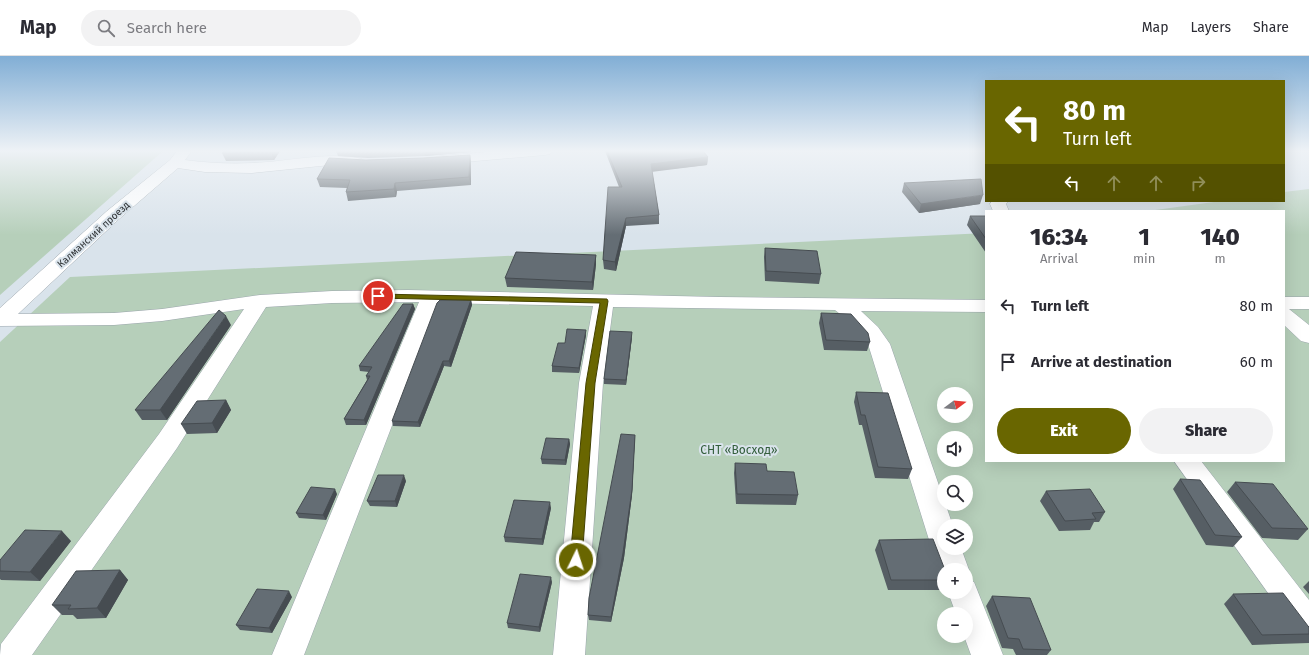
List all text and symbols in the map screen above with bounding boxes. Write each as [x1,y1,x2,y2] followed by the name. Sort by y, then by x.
[81,10,361,46] search box
[20,16,57,39] text: Map
[95,17,117,39] icon: search
[127,19,207,37] text: Search here
[1142,19,1168,36] text: Map
[1190,19,1231,36] text: Layers
[1253,19,1289,36] text: Share
[1063,94,1126,127] text: 80 m
[997,96,1049,148] icon: left
[1063,128,1132,150] text: Turn left
[1061,172,1083,194] icon: left
[1103,172,1125,194] icon: ahead
[1145,172,1167,194] icon: ahead
[1187,172,1209,194] icon: right
[55,199,133,270] street label: Калманский проезд
[1030,223,1088,251] text: 16:34
[1138,223,1150,251] text: 1
[1200,223,1240,251] text: 140
[1040,251,1078,266] text: Arrival
[1133,251,1155,266] text: min
[1215,251,1226,266] text: m
[361,279,395,313] pin
[367,285,389,307] icon: arrive
[997,295,1019,317] icon: left
[1031,297,1089,315] text: Turn left
[1240,297,1273,315] text: 80 m
[997,351,1019,373] icon: arrive
[1031,353,1172,371] text: Arrive at destination
[1240,353,1273,371] text: 60 m
[937,387,973,423] north arrow
[937,387,973,643] map controls
[997,408,1131,454] button: Exit
[1139,408,1273,454] button: Share
[937,431,973,467] button: sound
[700,443,778,457] park label: СНТ «Восход»
[937,475,973,511] button: search
[937,519,973,555] button: layers
[555,539,597,581] position arrow
[937,563,973,599] button: +
[937,607,973,643] button: −

